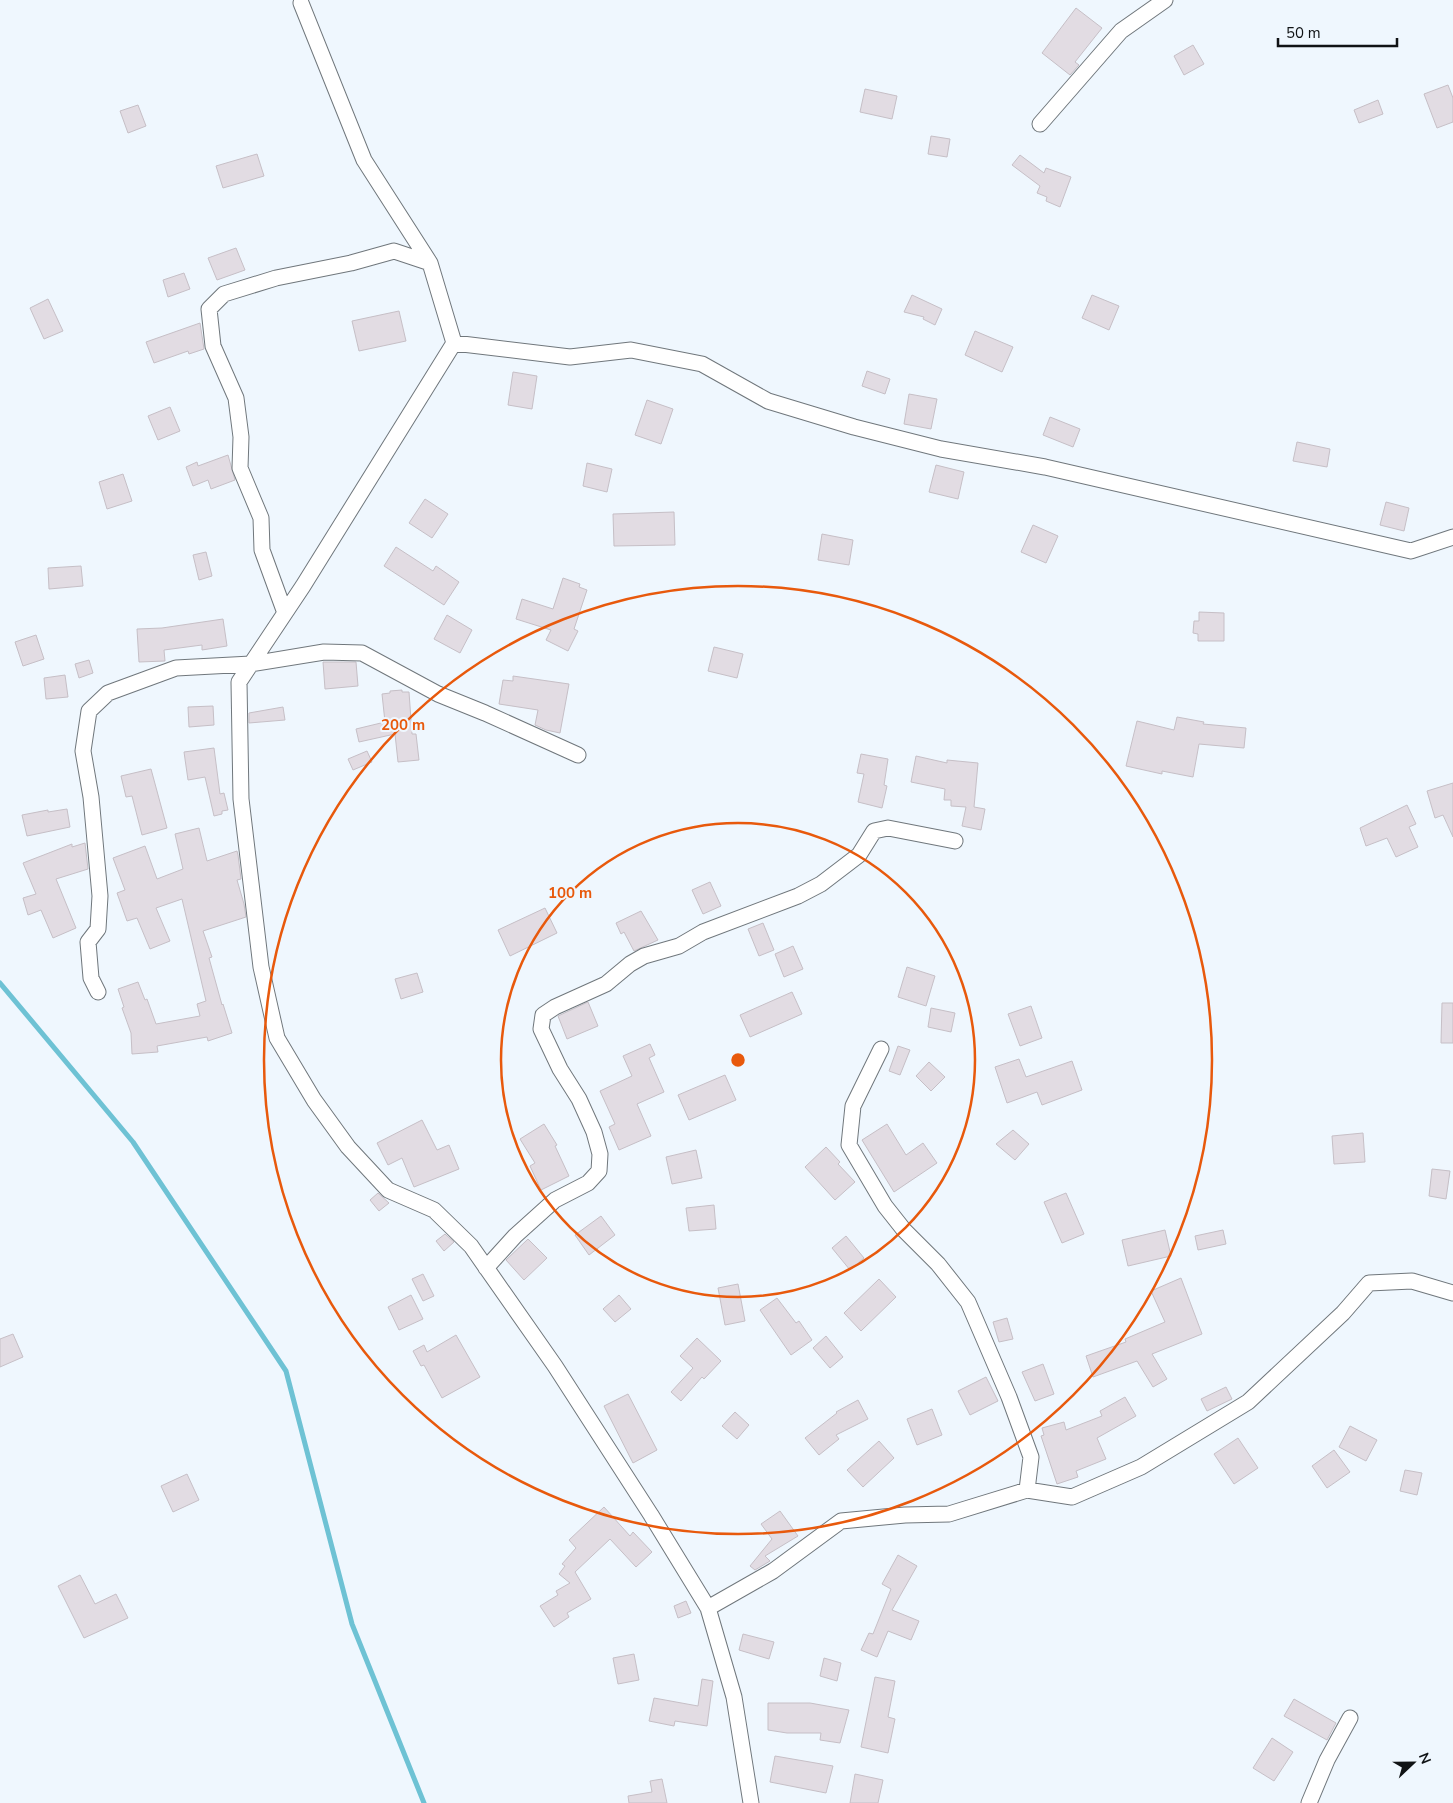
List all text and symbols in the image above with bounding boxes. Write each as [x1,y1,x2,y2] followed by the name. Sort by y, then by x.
[1278,15,1397,47] scale bar
[1286,23,1321,43] text: 50 m
[381,715,425,735] text: 200 m
[548,883,592,903] text: 100 m
[729,1051,747,1069] centre of rings
[1388,1738,1438,1788] north arrow
[1414,1750,1435,1767] text: N

